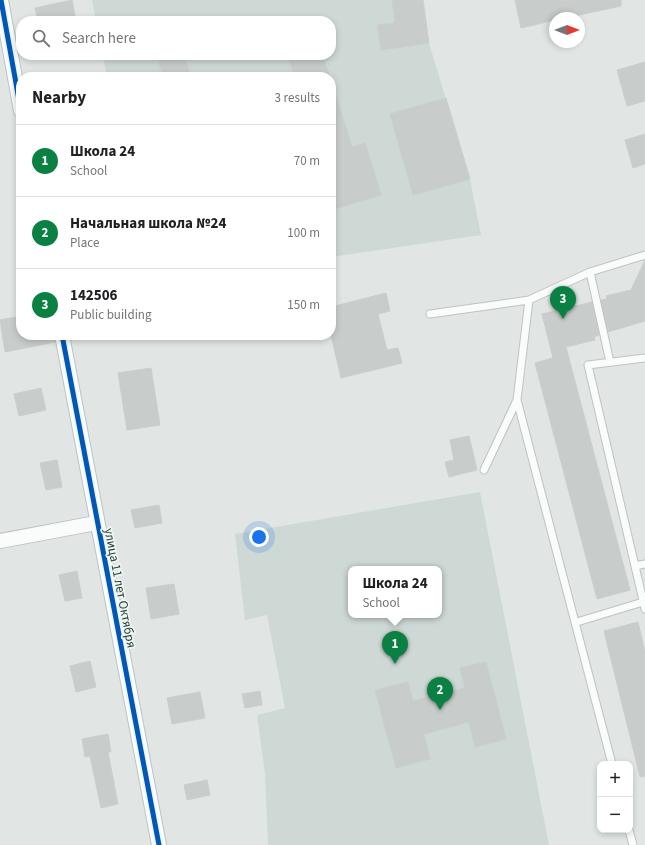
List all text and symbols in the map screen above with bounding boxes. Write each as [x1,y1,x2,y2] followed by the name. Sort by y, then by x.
[549,12,585,48] north arrow
[16,16,336,60] search box
[30,27,52,49] icon: search
[62,28,136,49] text: Search here
[32,86,86,110] text: Nearby
[275,89,320,107] text: 3 results
[70,141,135,162] text: Школа 24
[42,152,48,170] text: 1
[294,152,320,170] text: 70 m
[70,162,107,180] text: School
[70,213,226,234] text: Начальная школа №24
[42,224,48,242] text: 2
[287,224,320,242] text: 100 m
[70,234,99,252] text: Place
[70,285,118,306] text: 142506
[550,286,576,319] pin: 3
[42,296,48,314] text: 3
[287,296,320,314] text: 150 m
[70,306,152,324] text: Public building
[100,526,140,650] street label: улица 11 лет Октября
[249,527,269,547] your location
[348,566,442,618] popup
[362,573,428,594] text: Школа 24
[362,594,400,612] text: School
[382,631,408,664] pin: 1
[427,677,453,710] pin: 2
[597,761,633,833] map controls
[597,761,633,797] button: +
[597,797,633,833] button: −

